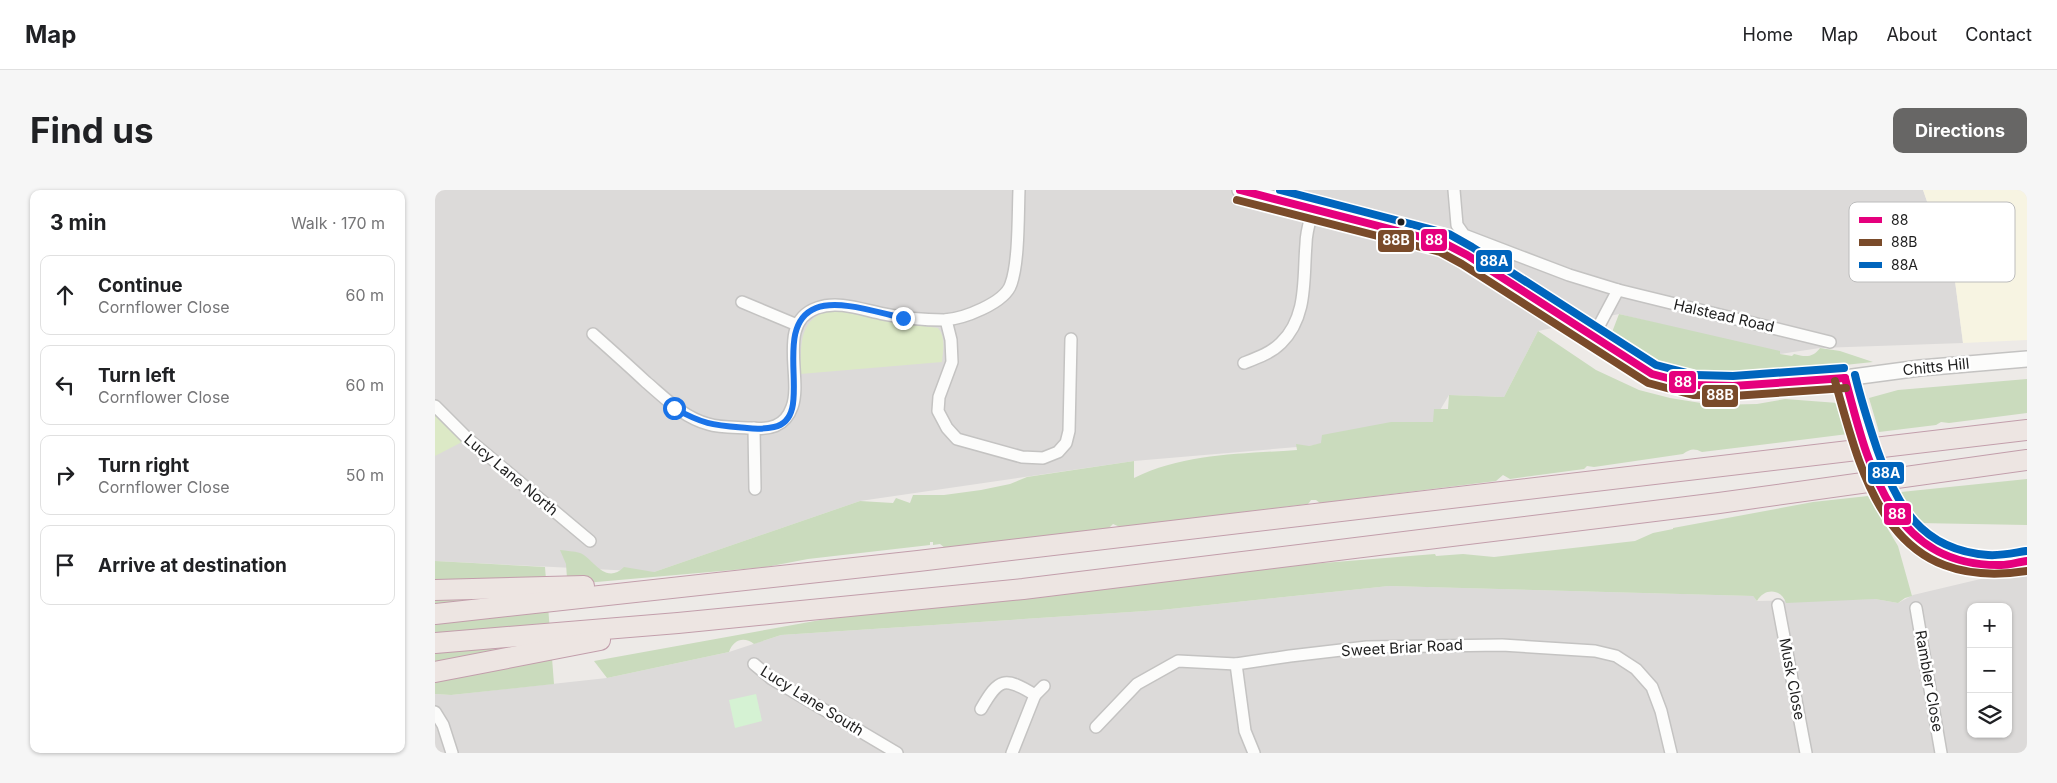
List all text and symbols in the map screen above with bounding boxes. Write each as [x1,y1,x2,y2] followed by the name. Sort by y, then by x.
[25,20,76,49] text: Map
[1743,24,1793,45] text: Home
[1821,24,1858,45] text: Map
[1886,24,1937,45] text: About
[1965,24,2032,45] text: Contact
[1893,108,2027,153] button: Directions
[30,109,154,151] text: Find us
[1849,202,2015,282] legend
[50,210,106,235] text: 3 min
[1891,211,1908,228] text: 88
[291,213,385,233] text: Walk · 170 m
[1396,217,1406,227] unlabelled marker
[1420,228,1448,252] line badge: 88
[1377,229,1415,253] line badge: 88B
[1382,231,1410,248] text: 88B
[1425,231,1443,248] text: 88
[1891,233,1917,250] text: 88B
[1475,249,1513,273] line badge: 88A
[1480,252,1509,269] text: 88A
[1891,256,1918,273] text: 88A
[98,274,183,297] text: Continue
[51,281,79,309] icon: ahead
[345,285,384,305] text: 60 m
[1672,295,1776,336] street label: Halstead Road
[98,297,230,317] text: Cornflower Close
[892,307,915,330] route end
[1902,354,1970,379] street label: Chitts Hill
[98,364,176,387] text: Turn left
[1668,370,1697,394] line badge: 88
[51,371,79,399] icon: left
[1674,373,1692,390] text: 88
[345,375,384,395] text: 60 m
[1701,384,1739,408] line badge: 88B
[1706,386,1734,403] text: 88B
[98,387,230,407] text: Cornflower Close
[663,397,686,420] route start
[460,430,562,519] street label: Lucy Lane North
[98,454,189,477] text: Turn right
[51,461,79,489] icon: right
[1867,461,1905,485] line badge: 88A
[1872,464,1901,481] text: 88A
[346,465,384,485] text: 50 m
[98,477,230,497] text: Cornflower Close
[1883,502,1912,526] line badge: 88
[1888,505,1906,522] text: 88
[51,551,79,579] icon: arrive
[98,554,287,577] text: Arrive at destination
[1967,603,2012,738] map controls
[1967,603,2012,648] button: +
[1911,629,1948,733] street label: Rambler Close
[1341,635,1463,660] street label: Sweet Briar Road
[1775,636,1810,721] street label: Musk Close
[1967,648,2012,693] button: −
[757,661,867,740] street label: Lucy Lane South
[1967,693,2012,738] button: layers

